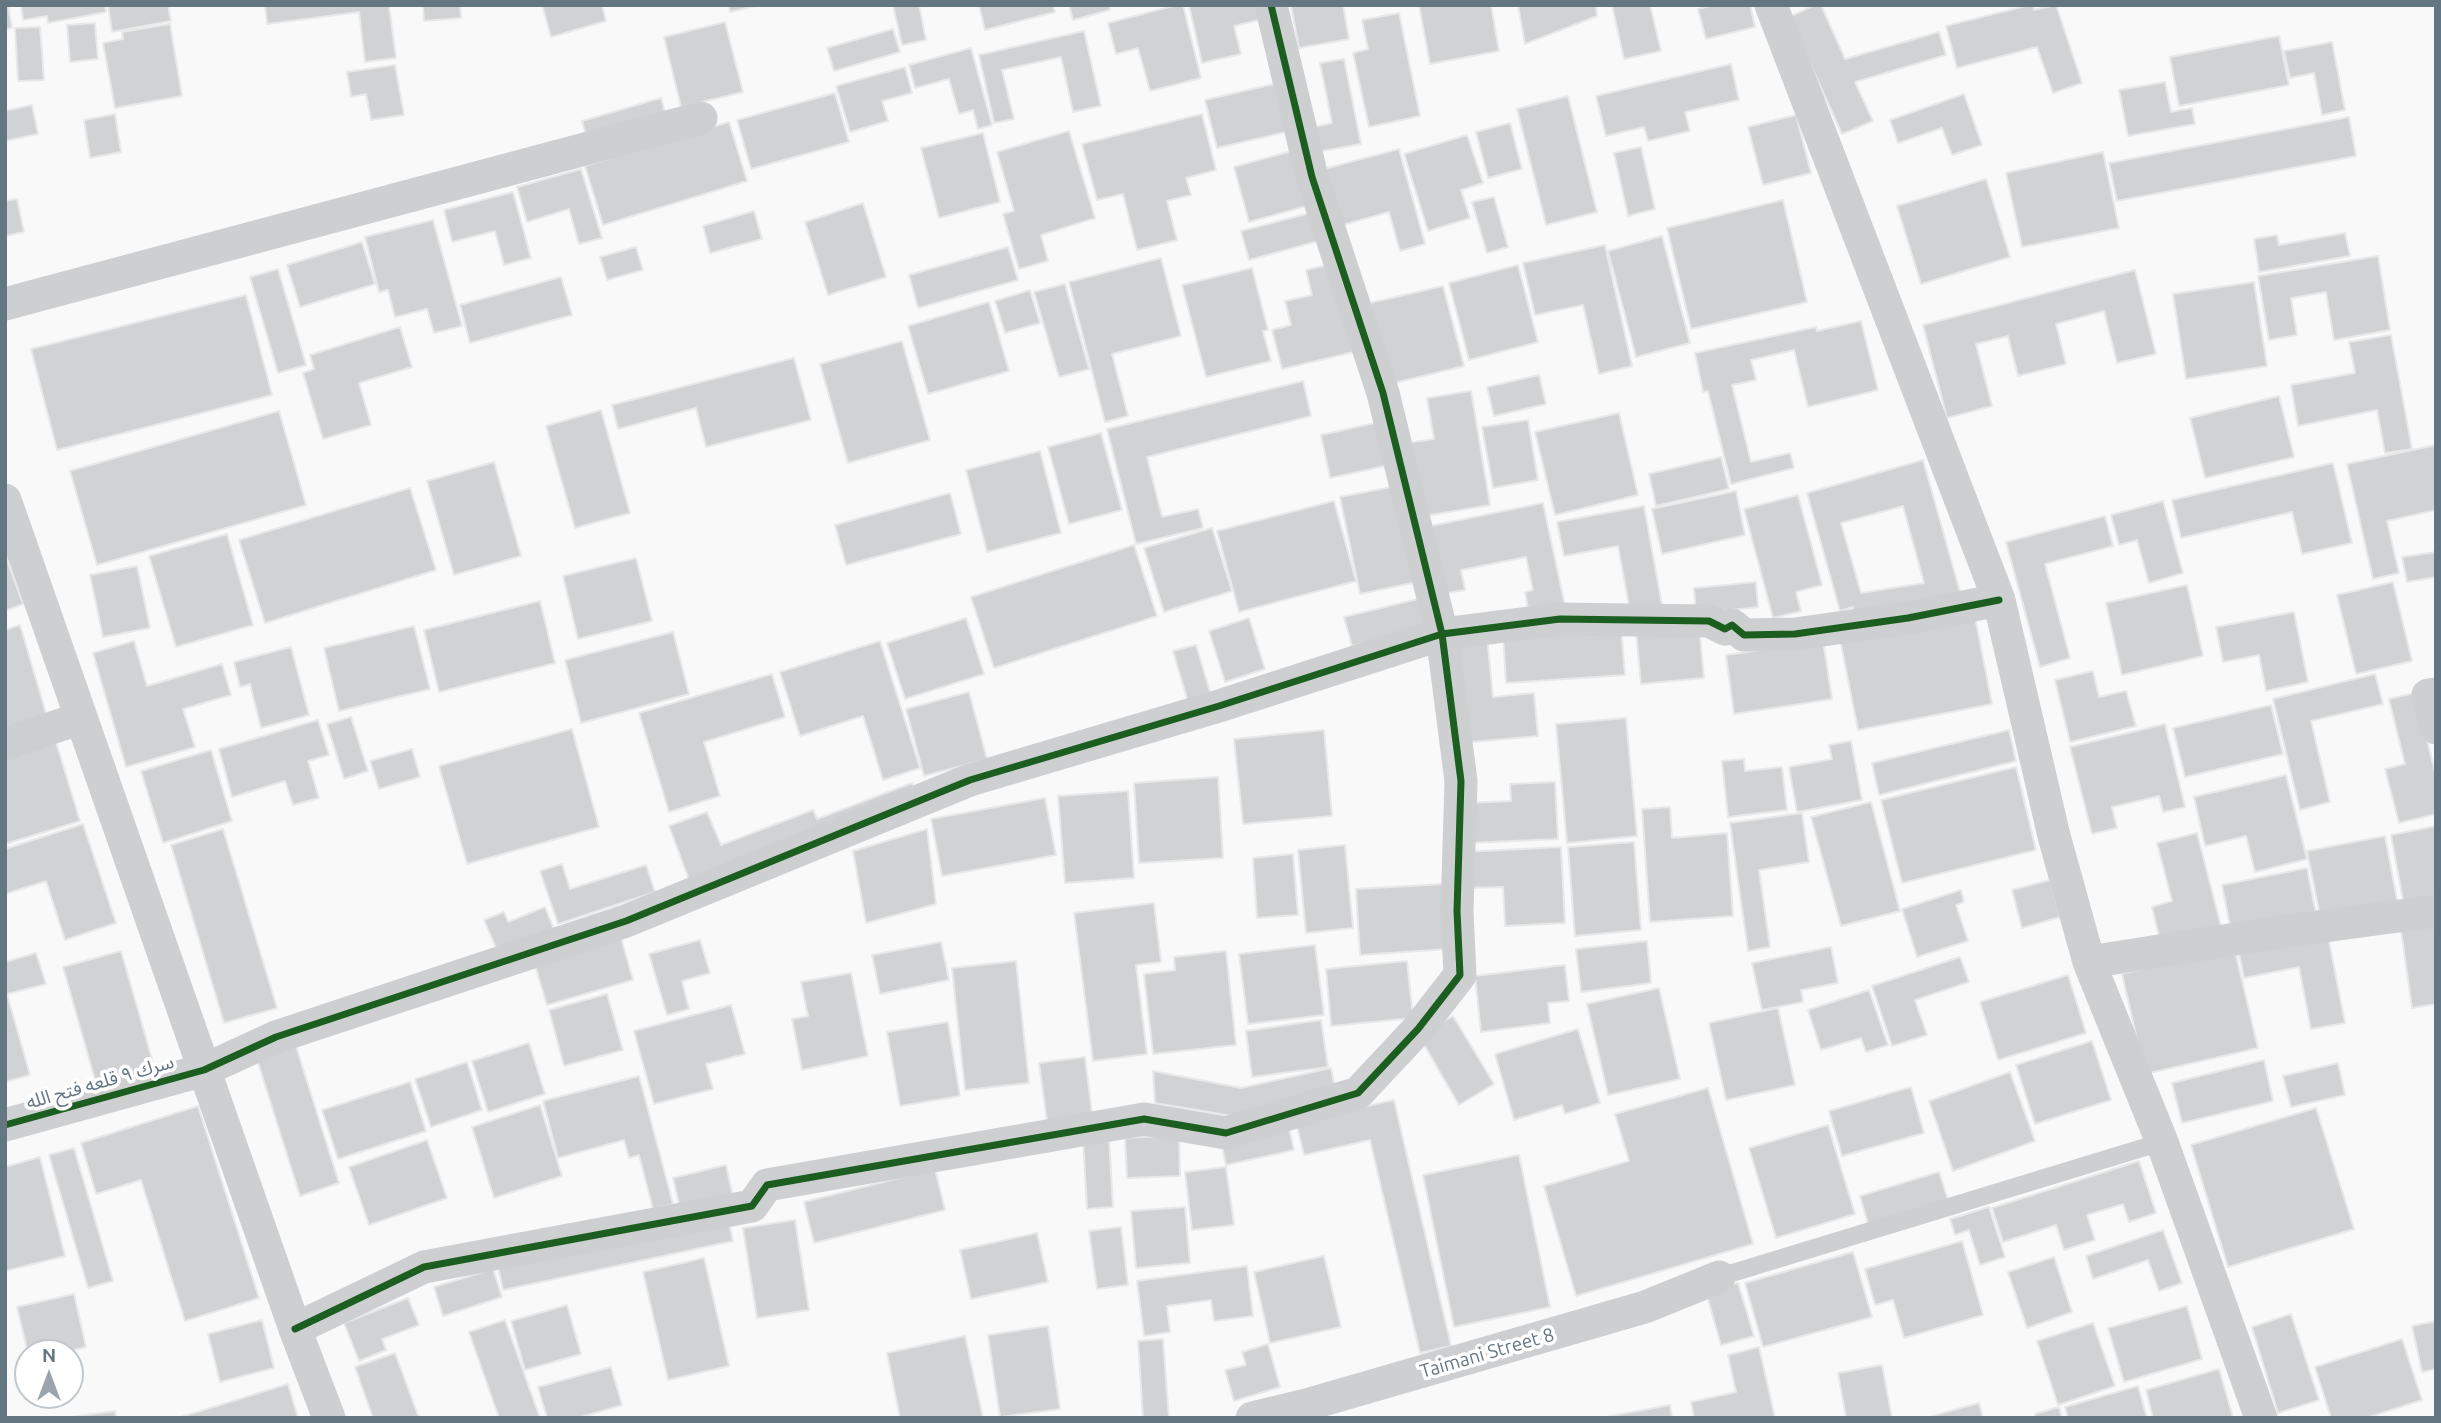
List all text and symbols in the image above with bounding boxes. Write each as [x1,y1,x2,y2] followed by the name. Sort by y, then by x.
[24,1050,176,1114] street label: سرك ٩ قلعه فتح الله
[1417,1323,1557,1383] street label: Taimani Street 8
[14,1339,84,1409] north arrow
[42,1344,56,1366] text: N

